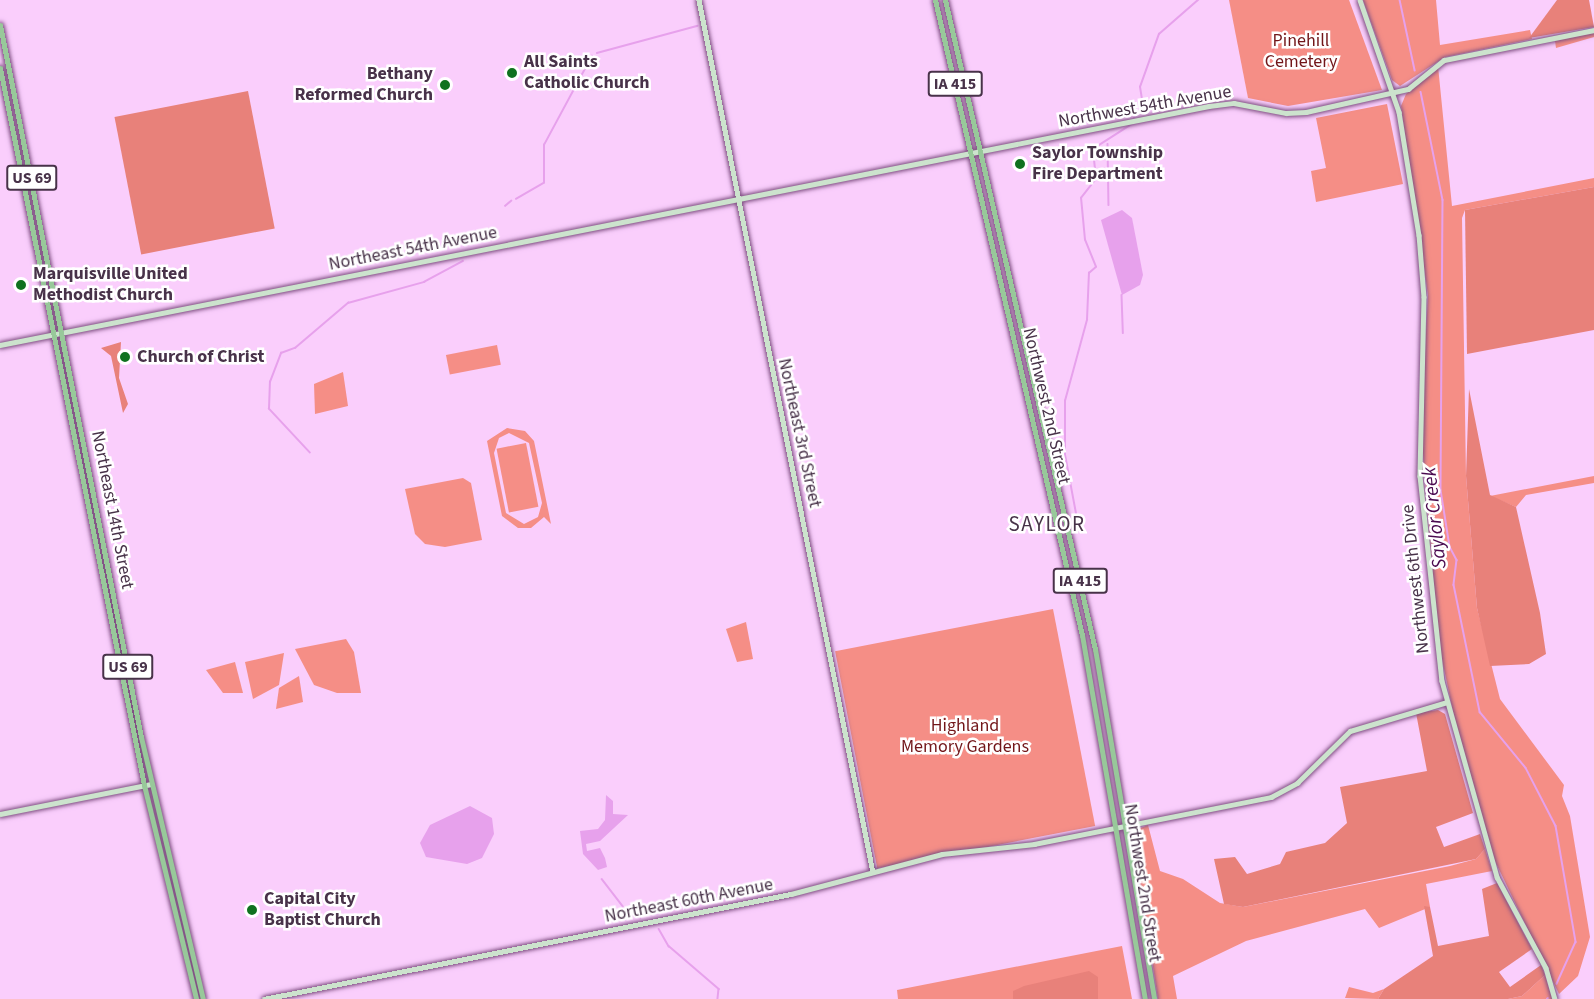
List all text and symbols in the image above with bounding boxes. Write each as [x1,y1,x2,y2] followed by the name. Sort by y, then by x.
[1265,31,1337,74] park label: Pinehill Cemetery
[524,52,650,94] place label: All Saints Catholic Church
[294,64,433,106] place label: Bethany Reformed Church
[505,66,519,80] marker: All Saints Catholic Church
[926,71,984,97] road number: IA 415
[438,78,452,92] marker: Bethany Reformed Church
[1057,81,1233,133] street label: Northwest 54th Avenue
[1032,143,1163,186] place label: Saylor Township Fire Department
[1013,157,1027,171] marker: Saylor Township Fire Department
[5,165,59,191] road number: US 69
[327,222,499,276] street label: Northeast 54th Avenue
[33,264,188,306] place label: Marquisville United Methodist Church
[14,278,28,292] marker: Marquisville United Methodist Church
[1018,326,1074,486] street label: Northwest 2nd Street
[137,346,264,368] place label: Church of Christ
[118,350,132,364] marker: Church of Christ
[773,356,825,510] street label: Northeast 3rd Street
[86,429,138,591] street label: Northeast 14th Street
[1418,466,1452,570] water label: Saylor Creek
[1397,503,1435,655] street label: Northwest 6th Drive
[1009,511,1085,537] district label: SAYLOR
[1052,568,1108,594] road number: IA 415
[101,654,155,680] road number: US 69
[901,716,1029,758] park label: Highland Memory Gardens
[1119,802,1165,964] street label: Northwest 2nd Street
[603,874,775,928] street label: Northeast 60th Avenue
[264,889,381,932] place label: Capital City Baptist Church
[245,903,259,917] marker: Capital City Baptist Church

